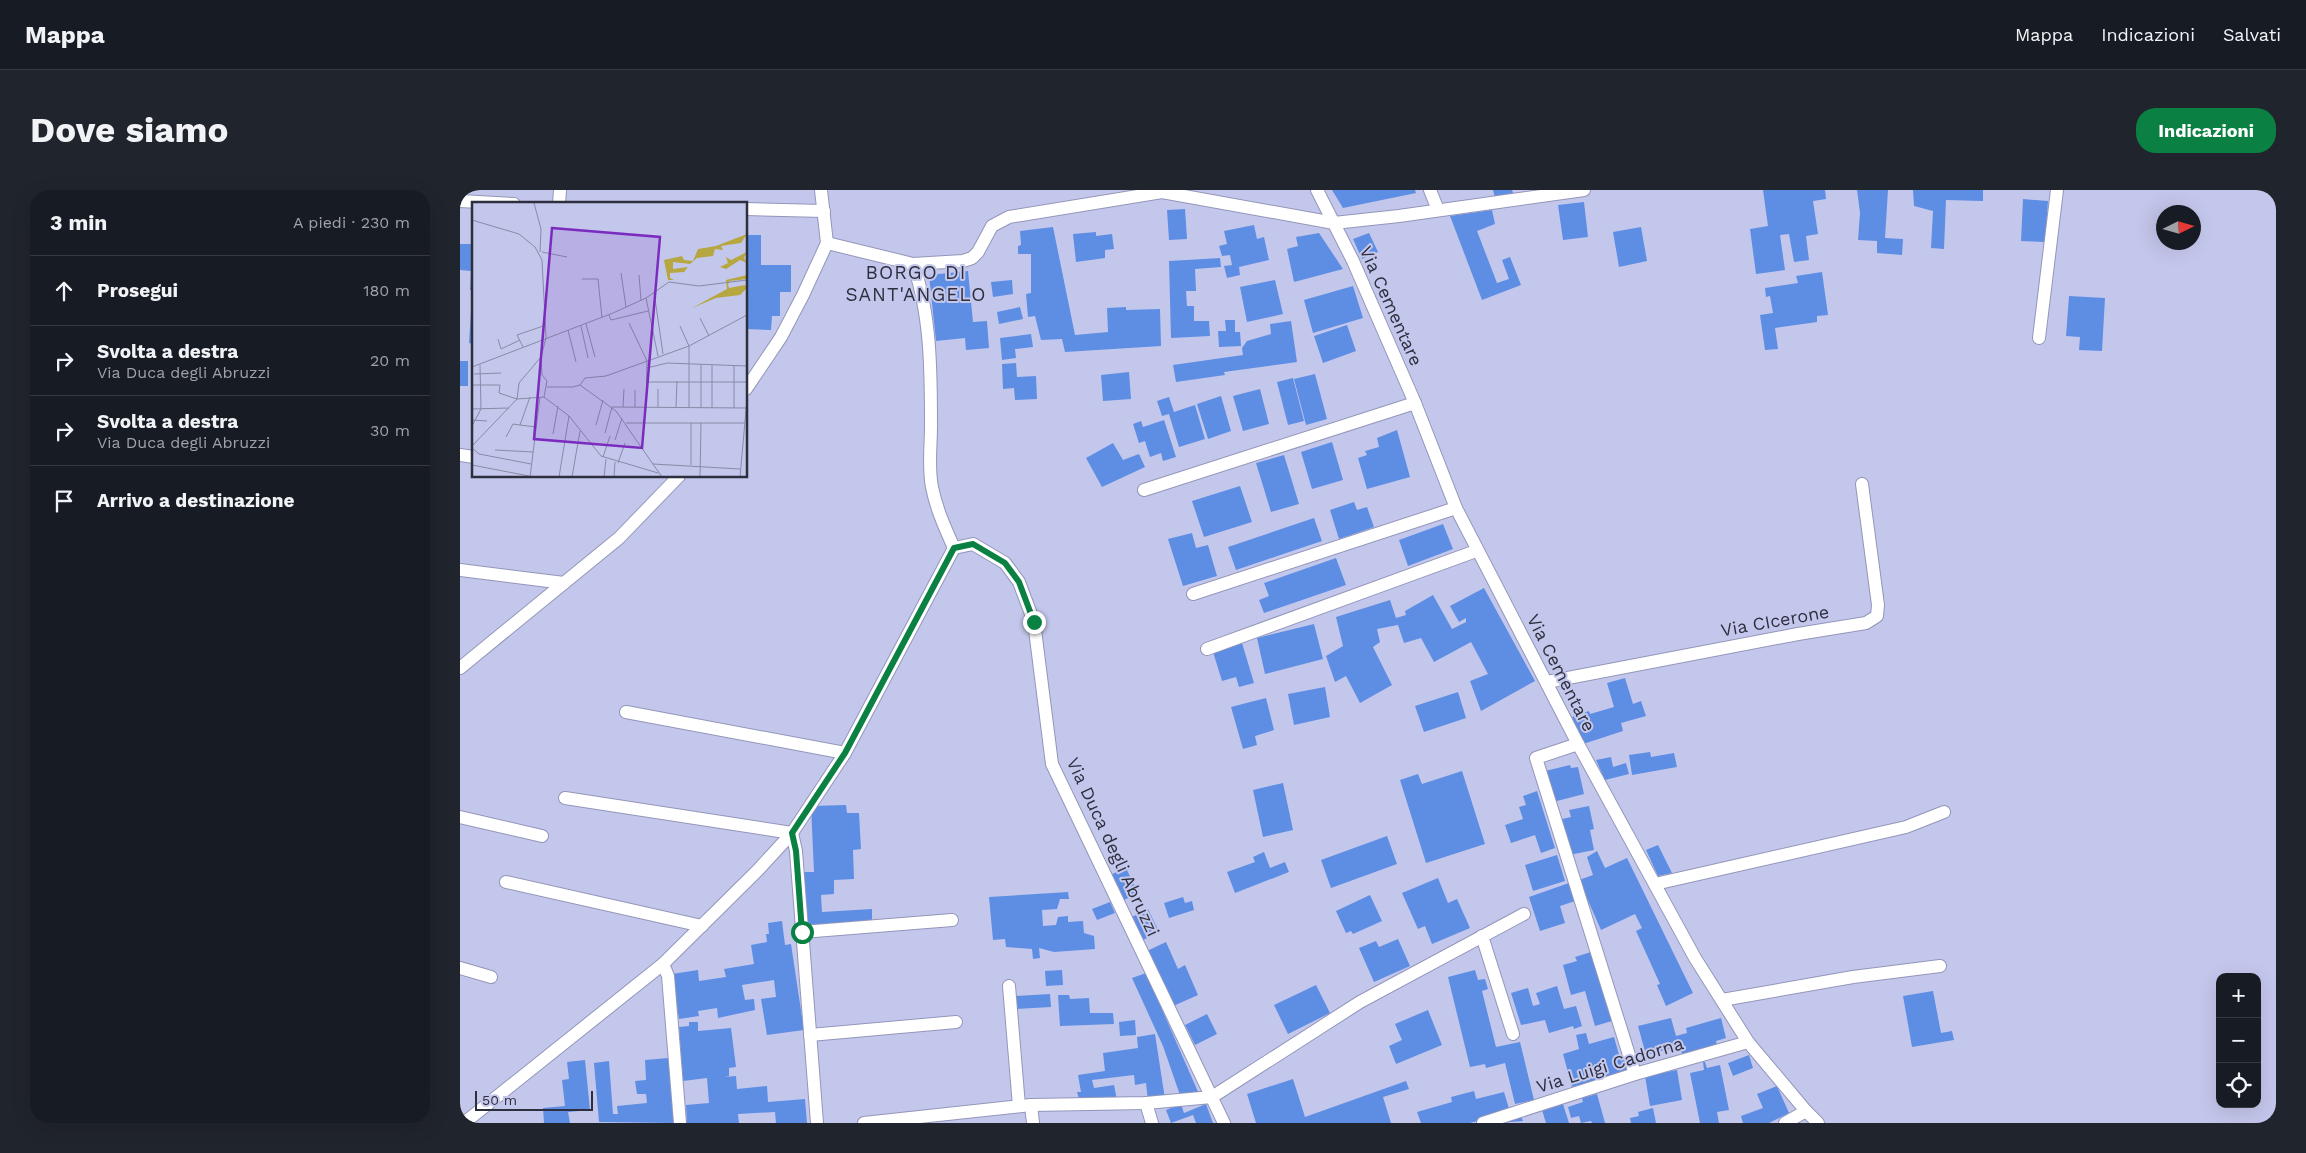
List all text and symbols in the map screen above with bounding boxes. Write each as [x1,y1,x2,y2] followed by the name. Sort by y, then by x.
[25,21,105,49] text: Mappa
[2015,24,2073,45] text: Mappa
[2101,24,2195,45] text: Indicazioni
[2223,24,2281,45] text: Salvati
[2136,108,2276,153] button: Indicazioni
[30,109,228,151] text: Dove siamo
[472,202,748,478] inset map
[2156,205,2201,250] north arrow
[50,210,107,235] text: 3 min
[293,213,410,232] text: A piedi · 230 m
[1356,243,1427,369] street label: Via Cementare
[846,261,986,306] district label: BORGO DI SANT'ANGELO
[50,277,78,305] icon: ahead
[97,279,178,302] text: Prosegui
[363,281,410,300] text: 180 m
[97,340,238,363] text: Svolta a destra
[50,347,78,375] icon: right
[370,351,410,370] text: 20 m
[97,363,270,382] text: Via Duca degli Abruzzi
[97,410,238,433] text: Svolta a destra
[50,417,78,445] icon: right
[370,421,410,440] text: 30 m
[97,433,270,452] text: Via Duca degli Abruzzi
[50,487,78,515] icon: arrive
[97,489,294,512] text: Arrivo a destinazione
[1719,601,1831,640] street label: Via CIcerone
[1023,611,1046,634] route end
[1523,611,1600,735] street label: Via Cementare
[1063,754,1164,940] street label: Via Duca degli Abruzzi
[791,921,814,944] route start
[2216,973,2261,1108] map controls
[2216,973,2261,1018] button: +
[2216,1018,2261,1063] button: −
[1534,1032,1686,1097] street label: Via Luigi Cadorna
[2216,1063,2261,1108] button: locate
[475,1088,592,1111] scale bar
[482,1092,517,1108] text: 50 m

